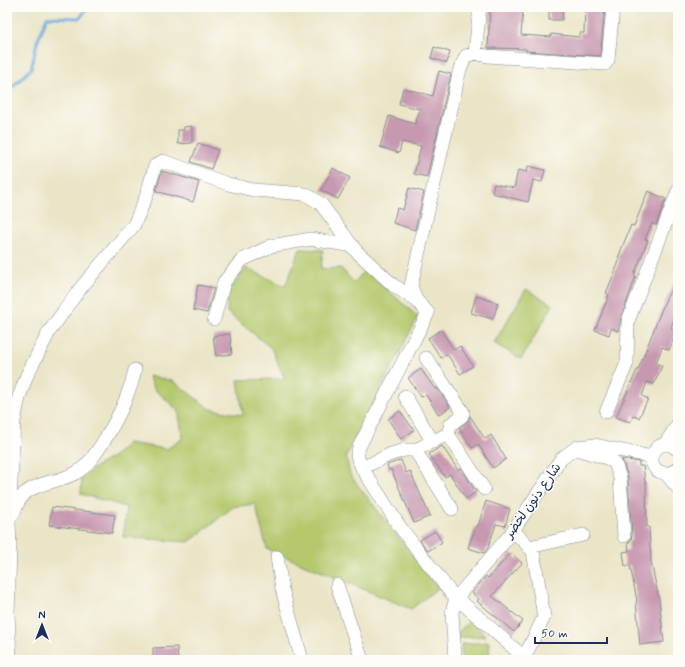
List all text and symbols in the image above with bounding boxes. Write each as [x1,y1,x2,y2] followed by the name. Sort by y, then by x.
[500,460,565,543] street label: شارع دنون لخضر
[22,605,62,645] north arrow
[38,609,46,623] text: N
[535,619,607,645] scale bar
[541,626,568,642] text: 50 m

